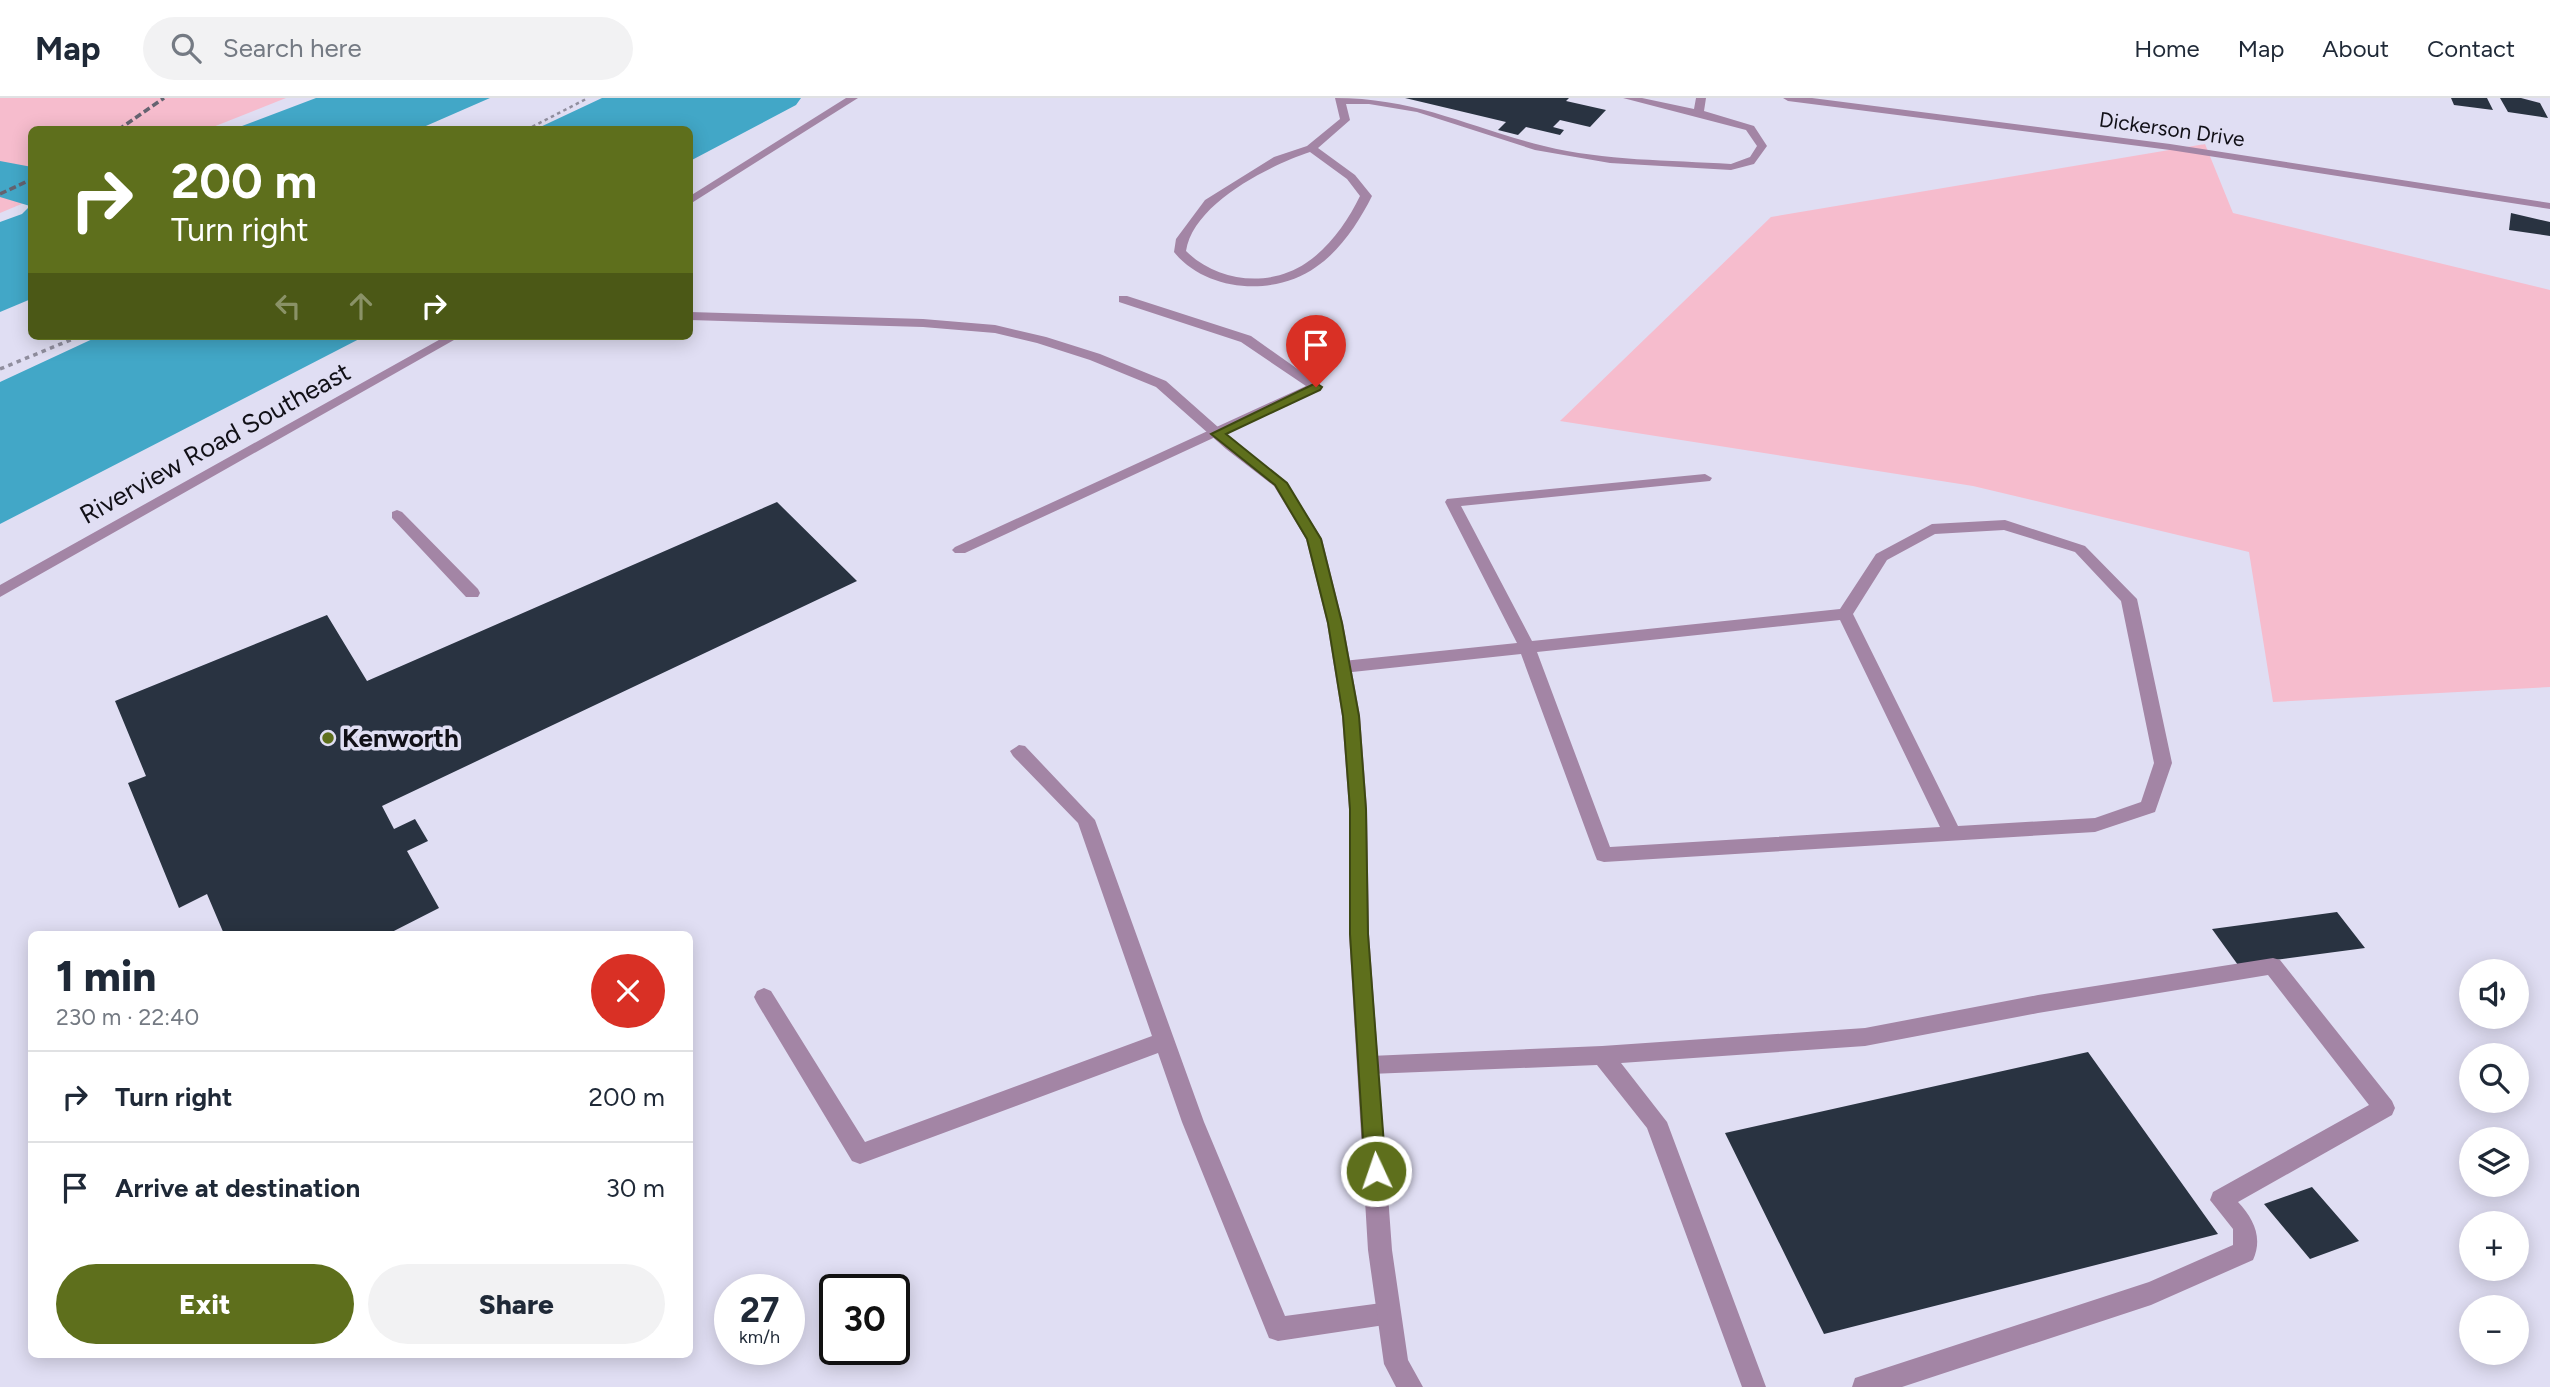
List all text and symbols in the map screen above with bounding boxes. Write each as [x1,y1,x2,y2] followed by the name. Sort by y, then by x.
[143,17,633,80] search box
[35,29,101,68] text: Map
[167,29,205,67] icon: search
[223,32,362,64] text: Search here
[2134,34,2200,63] text: Home
[2238,34,2284,63] text: Map
[2322,34,2389,63] text: About
[2427,34,2515,63] text: Contact
[2098,106,2246,152] street label: Dickerson Drive
[171,151,317,210] text: 200 m
[56,154,147,245] icon: right
[171,211,309,249] text: Turn right
[269,287,307,325] icon: left
[342,287,380,325] icon: ahead
[415,287,453,325] icon: right
[1286,315,1346,387] pin
[1297,326,1335,364] icon: arrive
[74,355,356,531] street label: Riverview Road Southeast
[342,722,459,754] place label: Kenworth
[320,730,336,746] marker: Kenworth
[56,951,156,1002] text: 1 min
[591,954,665,1028] button: close
[2459,959,2529,1365] map controls
[2459,959,2529,1029] button: sound
[56,1003,199,1031] text: 230 m · 22:40
[2459,1043,2529,1113] button: search
[56,1078,94,1116] icon: right
[115,1081,232,1113] text: Turn right
[589,1081,665,1113] text: 200 m
[2459,1127,2529,1197] button: layers
[1339,1134,1413,1208] position arrow
[56,1169,94,1207] icon: arrive
[115,1172,360,1204] text: Arrive at destination
[606,1172,665,1204] text: 30 m
[2459,1211,2529,1281] button: +
[56,1264,354,1344] button: Exit
[368,1264,665,1344] button: Share
[819,1274,910,1365] speed limit sign: 30
[740,1289,779,1331] text: 27
[2459,1295,2529,1365] button: −
[739,1326,780,1348] text: km/h

